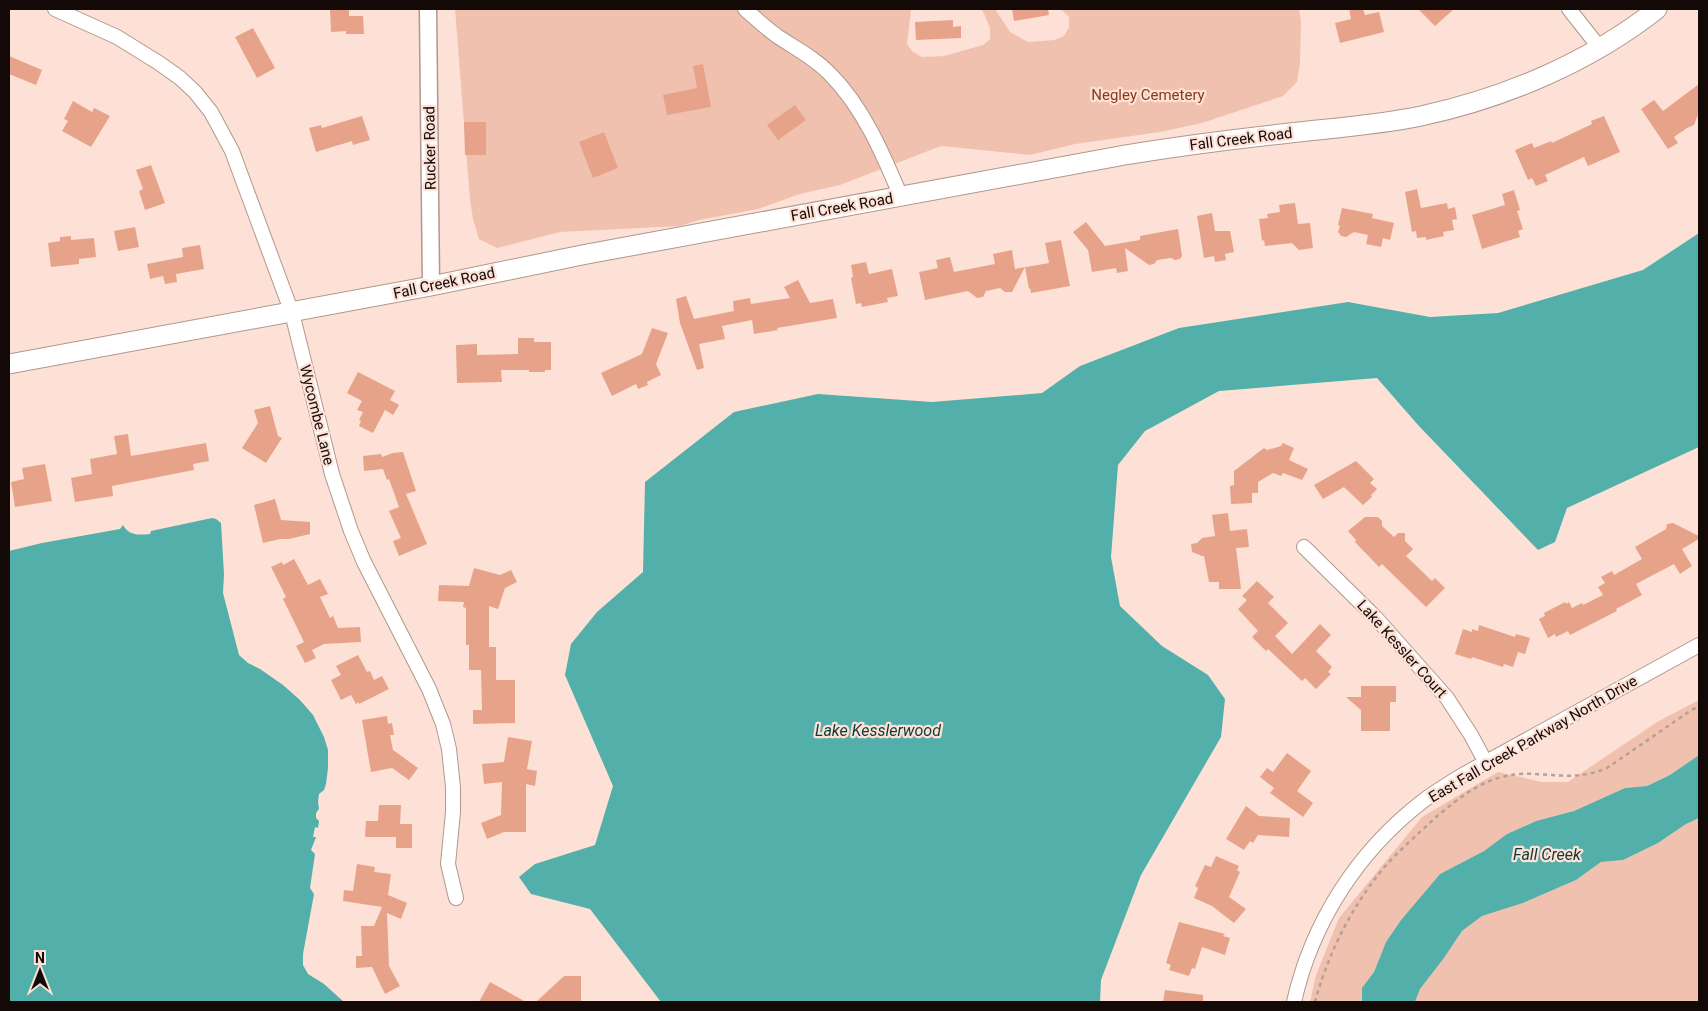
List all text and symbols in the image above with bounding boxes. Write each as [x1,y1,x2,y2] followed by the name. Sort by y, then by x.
[1091,86,1205,104] park label: Negley Cemetery
[420,106,440,190] street label: Rucker Road
[1189,124,1293,154] street label: Fall Creek Road
[789,189,895,225] street label: Fall Creek Road
[391,263,497,303] street label: Fall Creek Road
[296,363,338,467] street label: Wycombe Lane
[1353,596,1451,702] street label: Lake Kessler Court
[1425,672,1641,806] street label: East Fall Creek Parkway North Drive
[815,721,941,740] water label: Lake Kesslerwood
[1513,845,1582,864] water label: Fall Creek
[15,946,65,996] north arrow
[35,950,45,966] text: N

